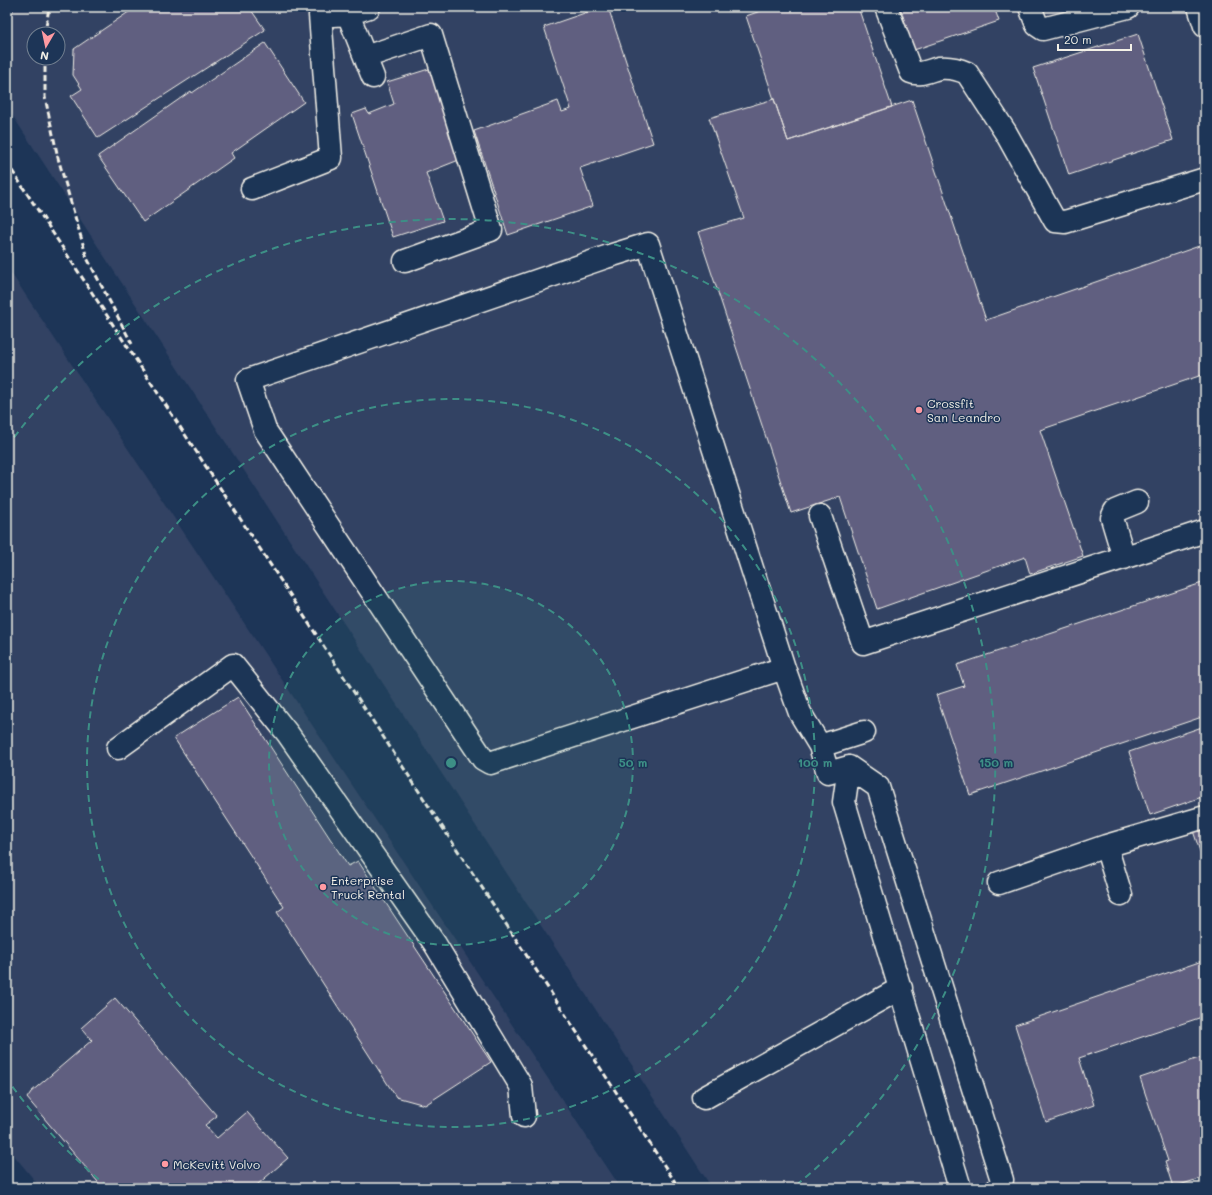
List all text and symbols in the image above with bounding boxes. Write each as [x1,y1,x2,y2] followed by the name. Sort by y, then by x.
[26,26,66,66] north arrow
[1058,26,1131,52] scale bar
[1064,31,1092,47] text: 20 m
[39,48,50,64] text: N
[927,395,1000,425] place label: Crossfit San Leandro
[914,405,924,415] marker: Crossfit San Leandro
[619,754,647,770] text: 50 m
[798,754,832,770] text: 100 m
[979,754,1013,770] text: 150 m
[444,756,458,770] centre of rings
[331,872,405,902] place label: Enterprise Truck Rental
[318,882,328,892] marker: Enterprise Truck Rental
[173,1156,260,1172] place label: McKevitt Volvo
[160,1159,170,1169] marker: McKevitt Volvo

